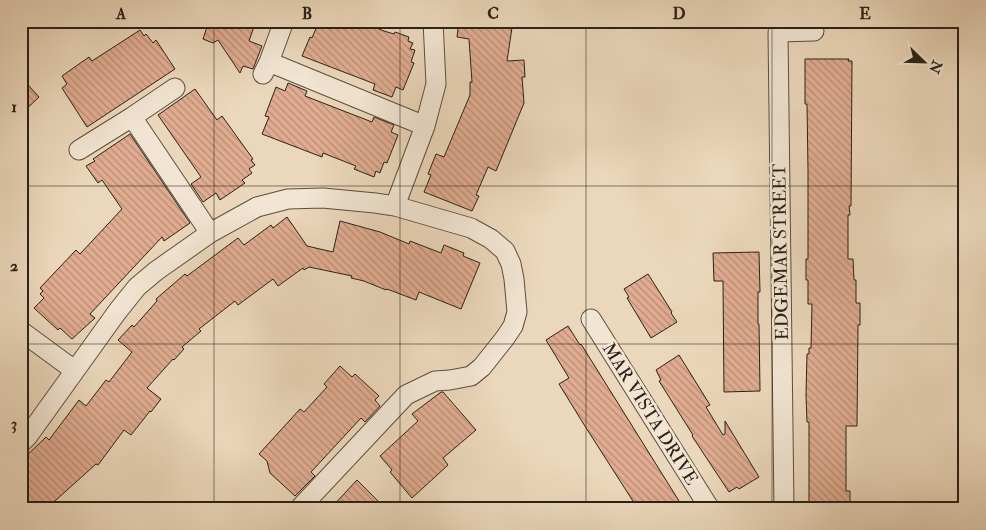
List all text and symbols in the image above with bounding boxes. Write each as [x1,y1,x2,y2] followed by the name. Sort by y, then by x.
[115,4,127,24] text: A
[302,4,312,24] text: B
[487,4,499,24] text: C
[672,4,686,24] text: D
[859,4,871,24] text: E
[898,38,948,88] north arrow
[925,57,946,76] text: N
[11,97,17,117] text: 1
[768,163,794,341] street label: EDGEMAR STREET
[10,256,18,276] text: 2
[597,338,703,490] street label: MAR VISTA DRIVE
[11,414,17,434] text: 3

